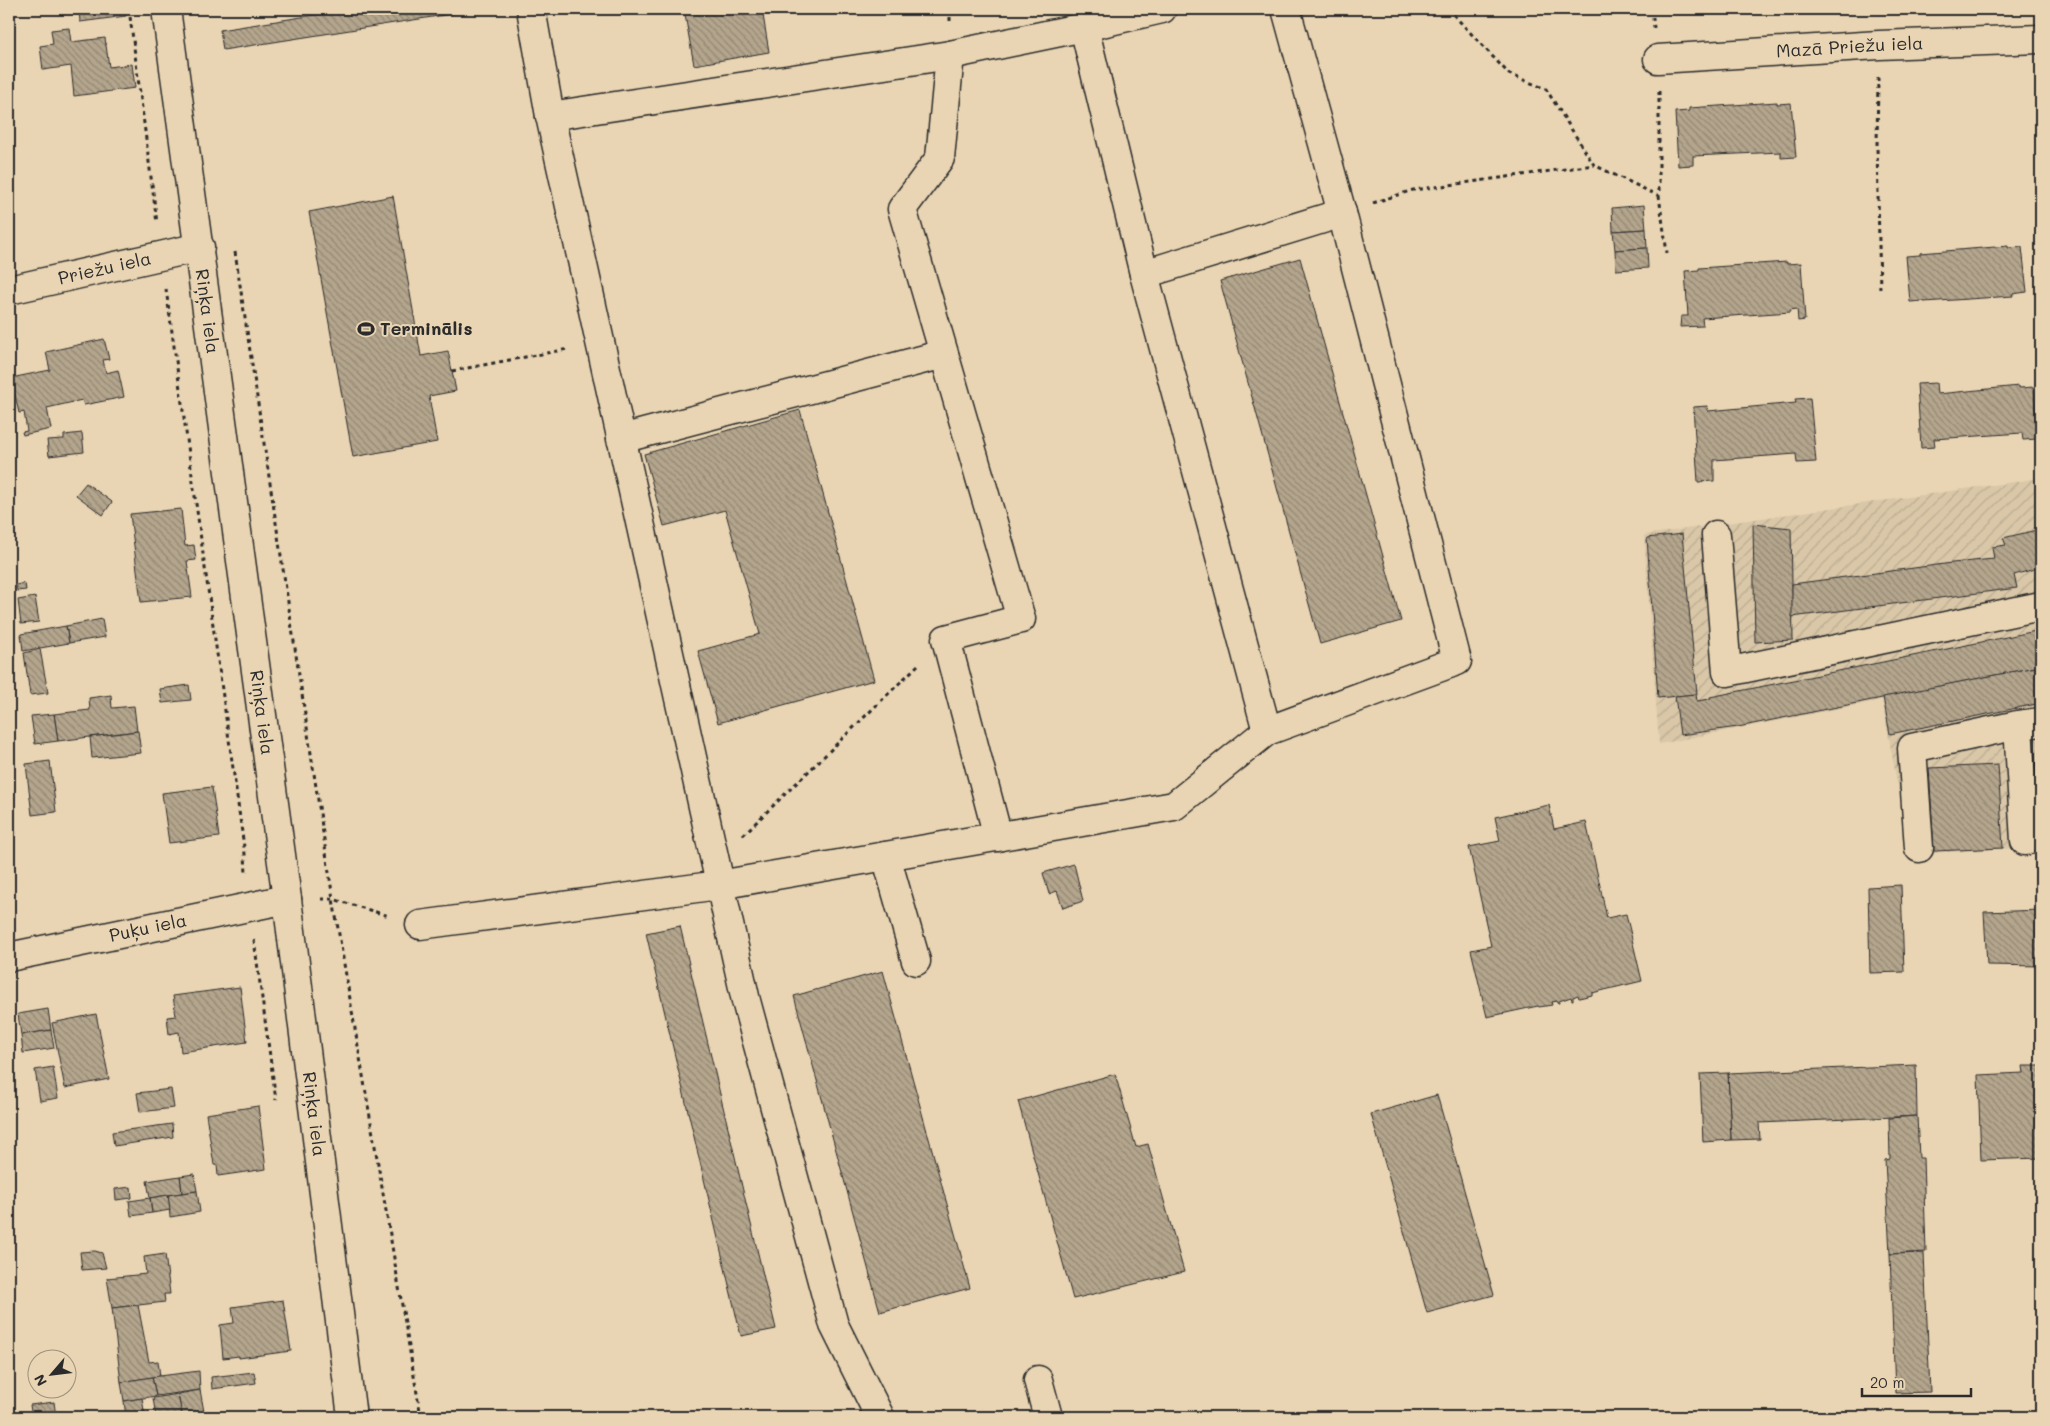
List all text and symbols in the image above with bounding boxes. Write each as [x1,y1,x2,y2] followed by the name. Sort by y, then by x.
[1775,30,1924,62] street label: Mazā Priežu iela
[56,245,153,290] street label: Priežu iela
[190,267,226,355] street label: Riņķa iela
[380,316,473,340] place label: Terminālis
[356,319,376,339] sports icon: Terminālis
[245,669,280,756] street label: Riņķa iela
[107,907,189,947] street label: Puķu iela
[298,1070,332,1158] street label: Riņķa iela
[28,1348,78,1398] north arrow
[1862,1366,1971,1398] scale bar
[29,1371,51,1389] text: N
[1870,1372,1904,1392] text: 20 m

